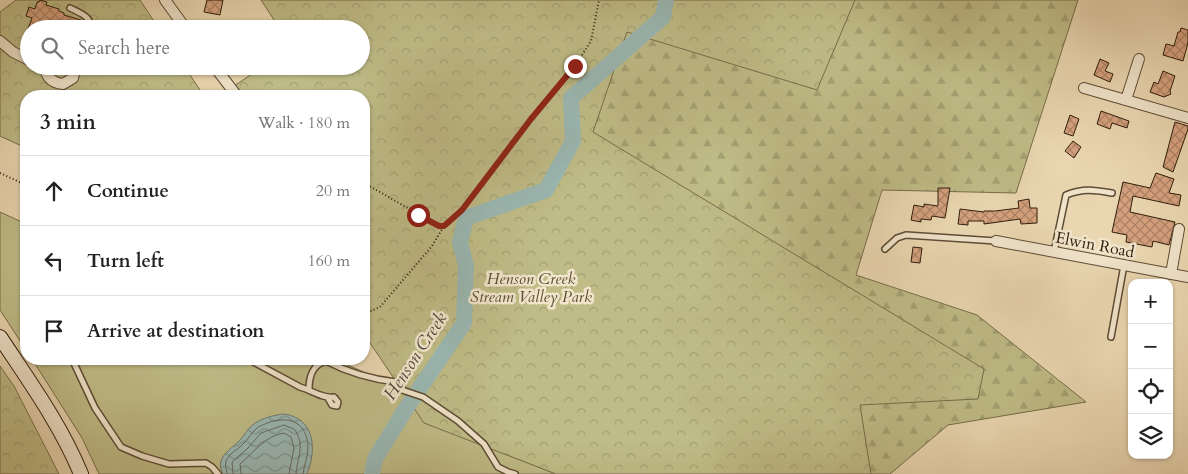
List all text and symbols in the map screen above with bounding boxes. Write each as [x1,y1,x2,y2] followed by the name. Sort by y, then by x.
[20,20,370,75] search box
[38,34,66,62] icon: search
[78,35,170,61] text: Search here
[564,55,587,78] route end
[40,108,96,137] text: 3 min
[258,112,350,134] text: Walk · 180 m
[40,177,68,205] icon: ahead
[87,178,169,204] text: Continue
[316,180,350,202] text: 20 m
[407,204,430,227] route start
[1054,227,1137,263] street label: Elwin Road
[40,247,68,275] icon: left
[87,248,164,274] text: Turn left
[308,250,350,272] text: 160 m
[470,268,592,308] park label: Henson Creek Stream Valley Park
[1128,279,1173,459] map controls
[1128,279,1173,324] button: +
[378,307,453,405] water label: Henson Creek
[40,317,68,345] icon: arrive
[87,318,264,344] text: Arrive at destination
[1128,324,1173,369] button: −
[1128,369,1173,414] button: locate
[1128,414,1173,459] button: layers

